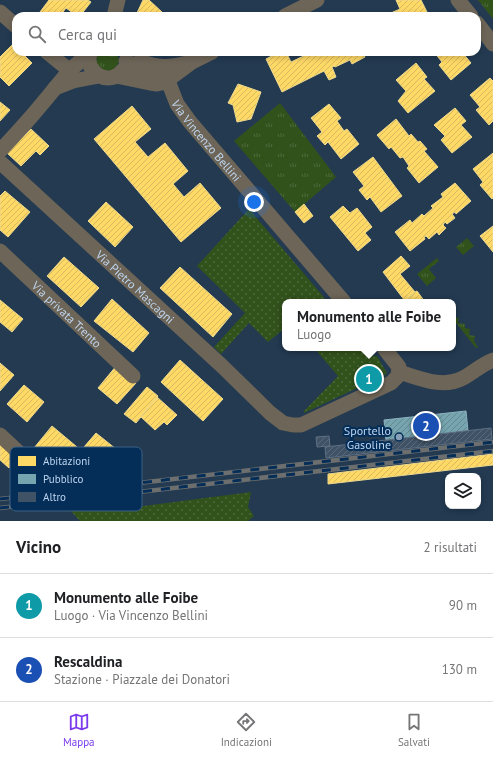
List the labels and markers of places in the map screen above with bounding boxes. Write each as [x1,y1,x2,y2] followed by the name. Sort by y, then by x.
[356,364,382,394] pin: 1
[413,411,439,441] pin: 2
[344,423,391,452] place label: Sportello Gasoline
[394,432,404,442] marker: Sportello Gasoline

